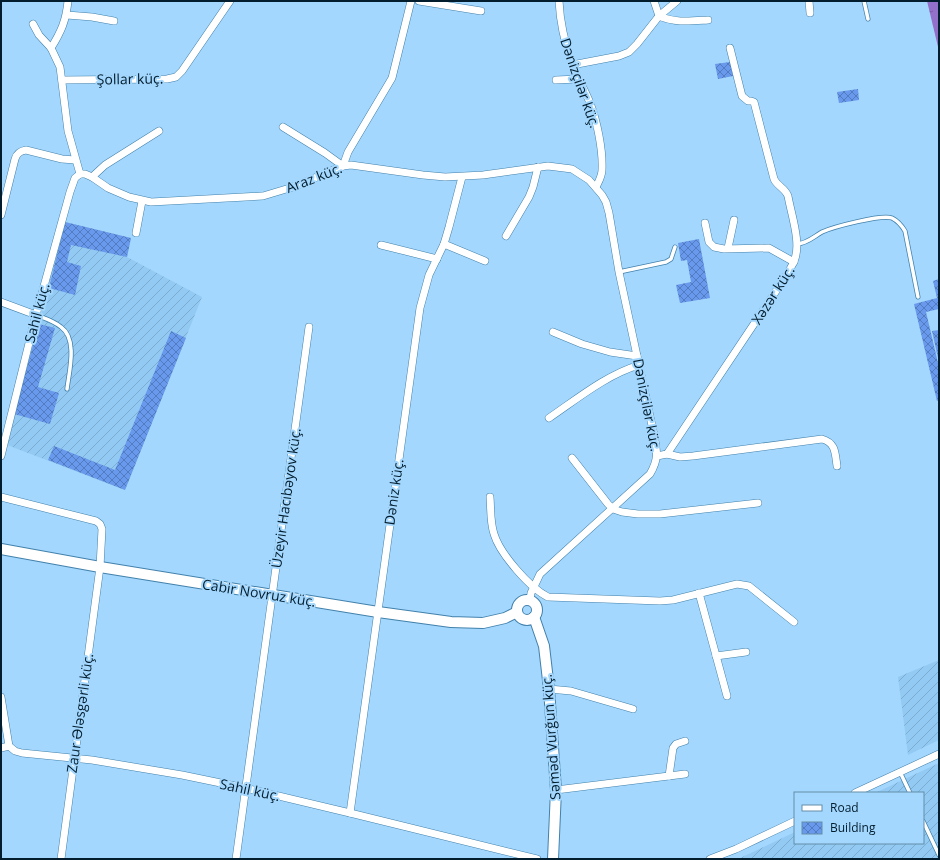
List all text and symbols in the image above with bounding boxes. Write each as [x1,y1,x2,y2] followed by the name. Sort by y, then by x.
[556,35,605,130] street label: Dənizçilər küç.
[97,68,163,89] street label: Şollar küç.
[283,158,345,197] street label: Araz küç.
[747,262,799,328] street label: Xəzər küç.
[19,281,54,345] street label: Sahil küç.
[629,357,666,453] street label: Dәnizçilәr küç.
[266,426,305,569] street label: Üzeyir Hacıbəyov küç.
[379,458,408,526] street label: Dәniz küç.
[201,574,317,611] street label: Cabir Novruz küç.
[62,652,97,774] street label: Zaur Ələsgərli küç.
[537,674,564,801] street label: Səməd Vurğun küç.
[218,774,282,805] street label: Sahil küç.
[794,792,924,844] legend
[830,799,859,816] text: Road
[830,819,876,836] text: Building

